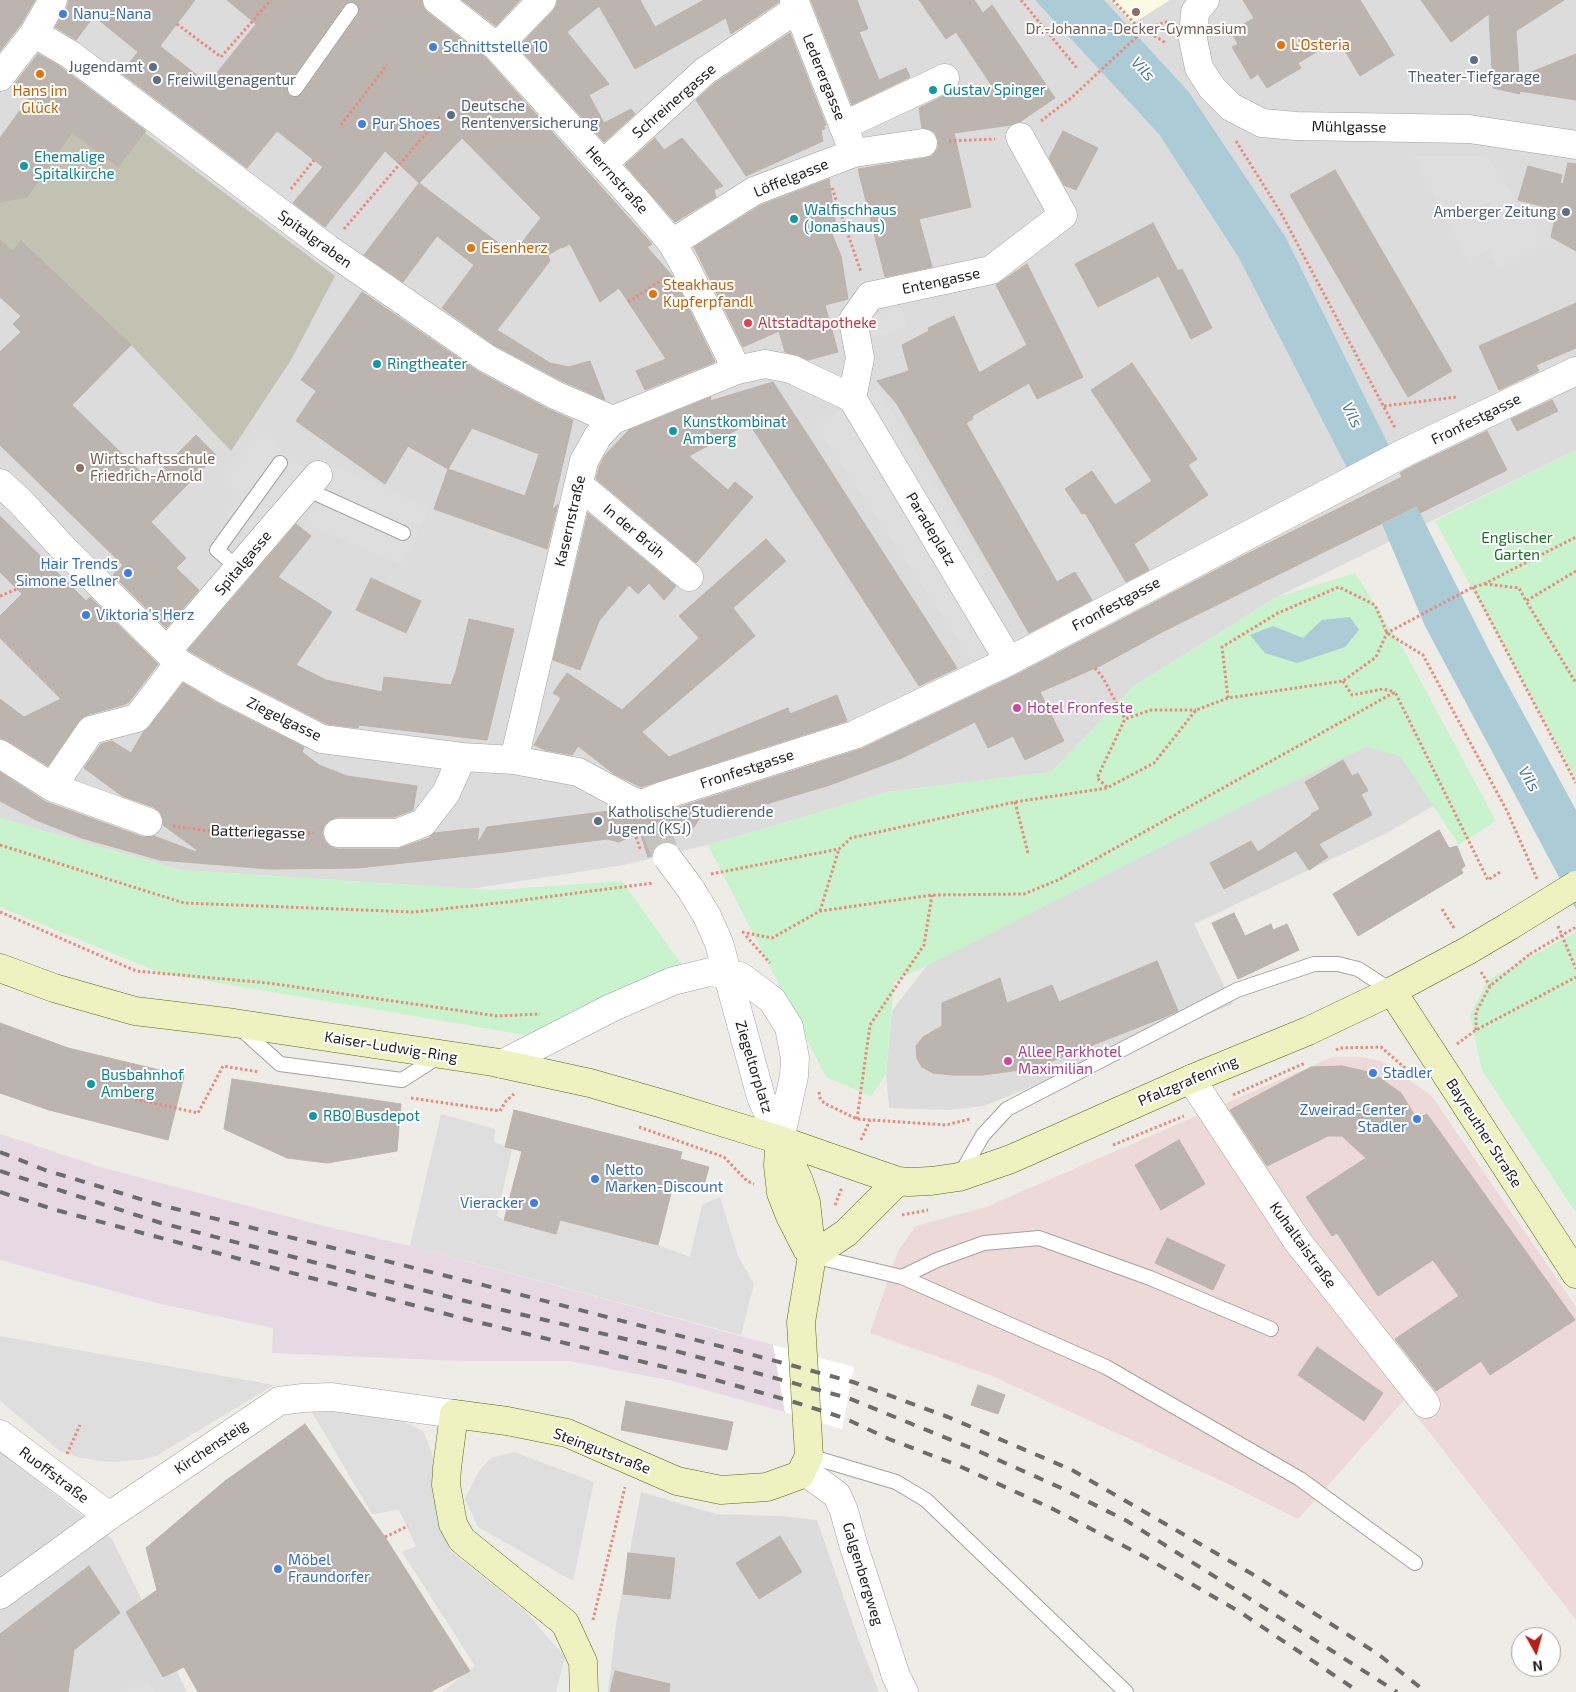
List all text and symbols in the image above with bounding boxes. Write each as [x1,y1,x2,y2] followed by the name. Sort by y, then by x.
[73,5,152,23] place label: Nanu-Nana
[1130,6,1142,18] marker: Dr.-Johanna-Decker-Gymnasium
[57,8,69,20] marker: Nanu-Nana
[1025,20,1247,38] place label: Dr.-Johanna-Decker-Gymnasium
[798,31,850,123] street label: Lederergasse
[1291,36,1350,54] place label: L'Osteria
[443,38,548,56] place label: Schnittstelle 10
[1275,39,1287,51] marker: L'Osteria
[427,41,439,53] marker: Schnittstelle 10
[1127,53,1159,85] water label: Vils
[1468,54,1480,66] marker: Theater-Tiefgarage
[69,58,143,76] place label: Jugendamt
[629,60,719,142] street label: Schreinergasse
[147,61,159,73] marker: Jugendamt
[34,68,46,80] marker: Hans im Glück
[1408,68,1540,86] place label: Theater-Tiefgarage
[167,71,296,89] place label: Freiwillgenagentur
[151,74,163,86] marker: Freiwillgenagentur
[943,81,1046,99] place label: Gustav Spinger
[13,82,67,117] place label: Hans im Glück
[927,84,939,96] marker: Gustav Spinger
[461,97,598,132] place label: Deutsche Rentenversicherung
[445,109,457,121] marker: Deutsche Rentenversicherung
[372,115,440,133] place label: Pur Shoes
[1311,117,1387,137] street label: Mühlgasse
[356,118,368,130] marker: Pur Shoes
[582,143,652,217] street label: Herrnstraße
[34,148,115,183] place label: Ehemalige Spitalkirche
[751,155,831,201] street label: Löffelgasse
[18,160,30,172] marker: Ehemalige Spitalkirche
[804,201,897,236] place label: Walfischhaus (Jonashaus)
[1434,203,1556,221] place label: Amberger Zeitung
[274,206,356,272] street label: Spitalgraben
[1560,206,1572,218] marker: Amberger Zeitung
[788,213,800,225] marker: Walfischhaus (Jonashaus)
[481,239,548,257] place label: Eisenherz
[465,242,477,254] marker: Eisenherz
[900,264,982,298] street label: Entengasse
[663,276,753,311] place label: Steakhaus Kupferpfandl
[647,288,659,300] marker: Steakhaus Kupferpfandl
[758,314,877,332] place label: Altstadtapotheke
[742,317,754,329] marker: Altstadtapotheke
[387,355,468,373] place label: Ringtheater
[371,358,383,370] marker: Ringtheater
[1428,390,1524,448] street label: Fronfestgasse
[1338,399,1366,431] water label: Vils
[683,413,786,448] place label: Kunstkombinat Amberg
[667,425,679,437] marker: Kunstkombinat Amberg
[90,450,215,485] place label: Wirtschaftsschule Friedrich-Arnold
[74,462,86,474] marker: Wirtschaftsschule Friedrich-Arnold
[551,474,589,568] street label: Kasernstraße
[902,489,960,569] street label: Paradeplatz
[600,500,668,562] street label: In der Brüh
[211,527,275,599] street label: Spitalgasse
[1481,529,1553,564] park label: Englischer Garten
[16,555,118,590] place label: Hair Trends Simone Sellner
[122,567,134,579] marker: Hair Trends Simone Sellner
[1069,573,1163,635] street label: Fronfestgasse
[96,606,194,624] place label: Viktoria's Herz
[80,609,92,621] marker: Viktoria's Herz
[244,693,324,745] street label: Ziegelgasse
[1027,699,1133,717] place label: Hotel Fronfeste
[1011,702,1023,714] marker: Hotel Fronfeste
[698,745,796,793] street label: Fronfestgasse
[1514,763,1544,795] water label: Vils
[608,803,773,838] place label: Katholische Studierende Jugend (KSJ)
[592,815,604,827] marker: Katholische Studierende Jugend (KSJ)
[210,821,306,843] street label: Batteriegasse
[731,1018,777,1116] street label: Ziegeltorplatz
[323,1028,459,1066] street label: Kaiser-Ludwig-Ring
[1018,1043,1122,1078] place label: Allee Parkhotel Maximilian
[1135,1052,1241,1110] street label: Pfalzgrafenring
[1002,1055,1014,1067] marker: Allee Parkhotel Maximilian
[1383,1064,1432,1082] place label: Stadler
[101,1066,184,1101] place label: Busbahnhof Amberg
[1367,1067,1379,1079] marker: Stadler
[1442,1075,1526,1191] street label: Bayreuther Straße
[85,1078,97,1090] marker: Busbahnhof Amberg
[1300,1101,1407,1136] place label: Zweirad-Center Stadler
[323,1107,420,1125] place label: RBO Busdepot
[307,1110,319,1122] marker: RBO Busdepot
[1411,1113,1423,1125] marker: Zweirad-Center Stadler
[605,1161,723,1196] place label: Netto Marken-Discount
[589,1173,601,1185] marker: Netto Marken-Discount
[460,1194,524,1212] place label: Vieracker
[528,1197,540,1209] marker: Vieracker
[1266,1198,1340,1292] street label: Kuhaltaistraße
[171,1416,251,1478] street label: Kirchensteig
[551,1424,653,1478] street label: Steingutstraße
[16,1443,92,1507] street label: Ruoffstraße
[839,1520,887,1628] street label: Galgenbergweg
[288,1551,370,1586] place label: Möbel Fraundorfer
[272,1563,284,1575] marker: Möbel Fraundorfer
[1511,1627,1561,1677] north arrow
[1532,1657,1544,1675] text: N

